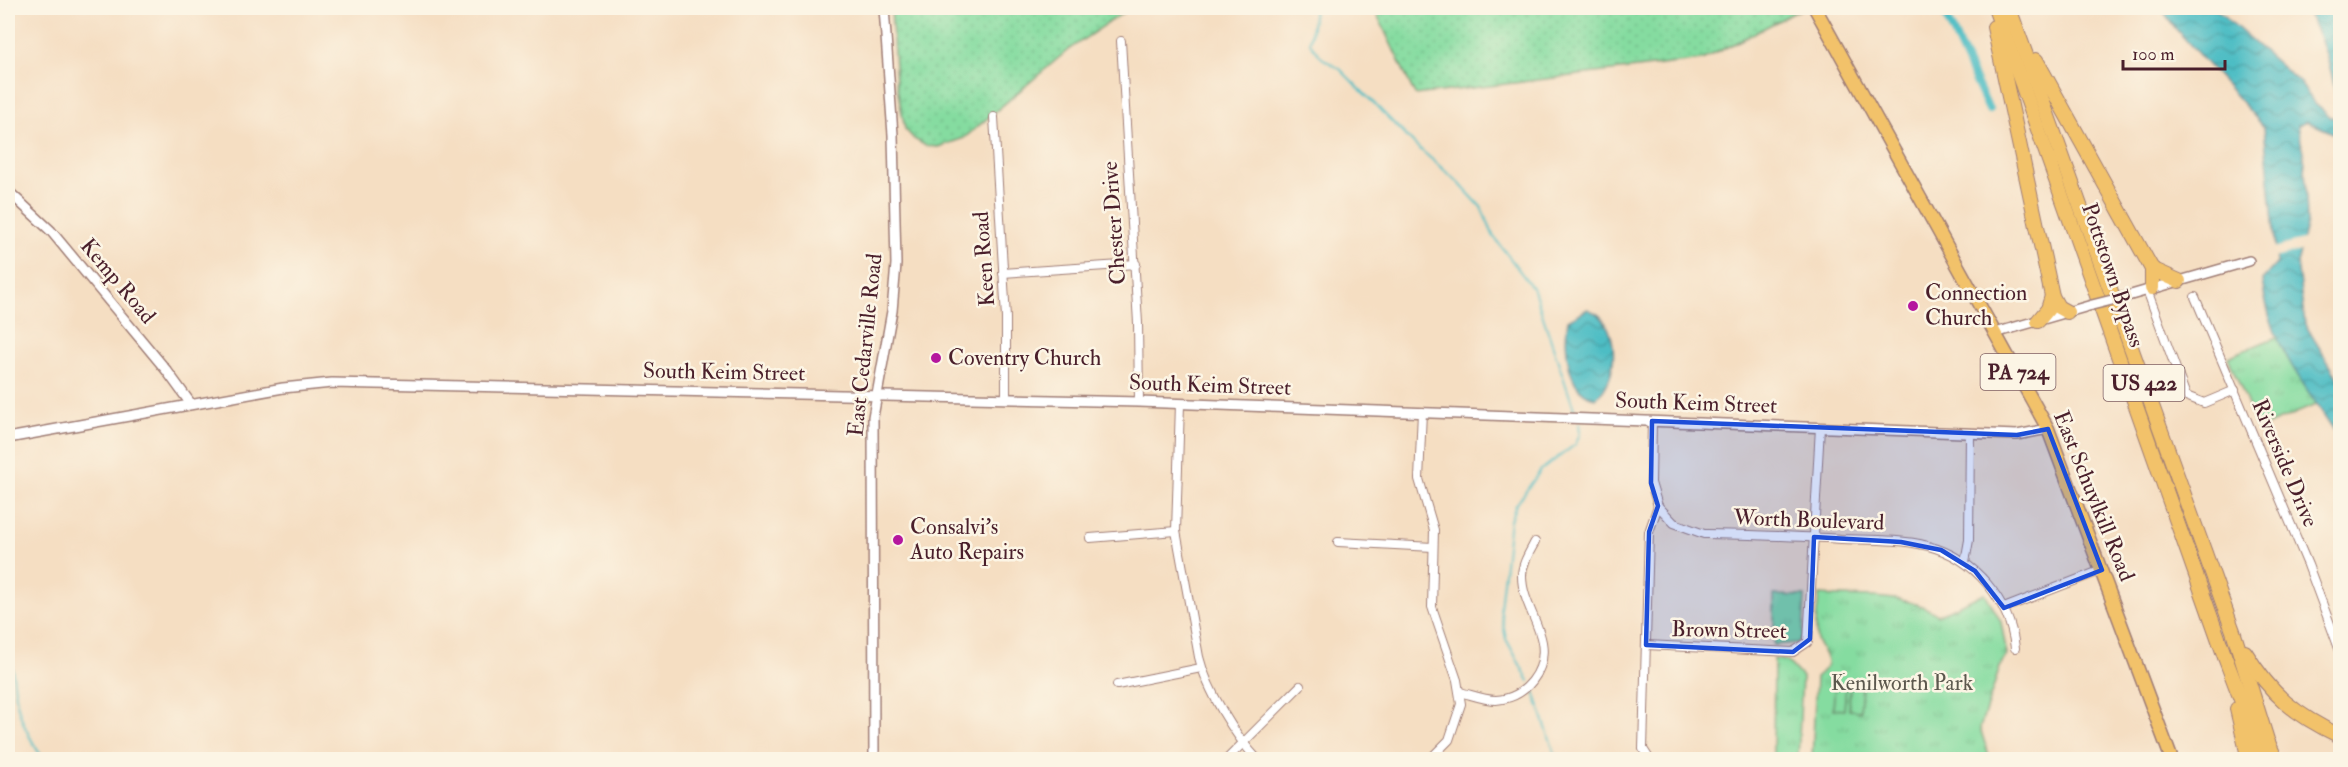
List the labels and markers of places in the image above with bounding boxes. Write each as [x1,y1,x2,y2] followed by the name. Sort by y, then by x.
[1925,279,2027,332] place label: Connection Church
[1906,299,1920,313] marker: Connection Church
[948,344,1102,372] place label: Coventry Church
[929,351,943,365] marker: Coventry Church
[909,513,1024,567] place label: Consalvi's Auto Repairs
[891,533,905,547] marker: Consalvi's Auto Repairs

